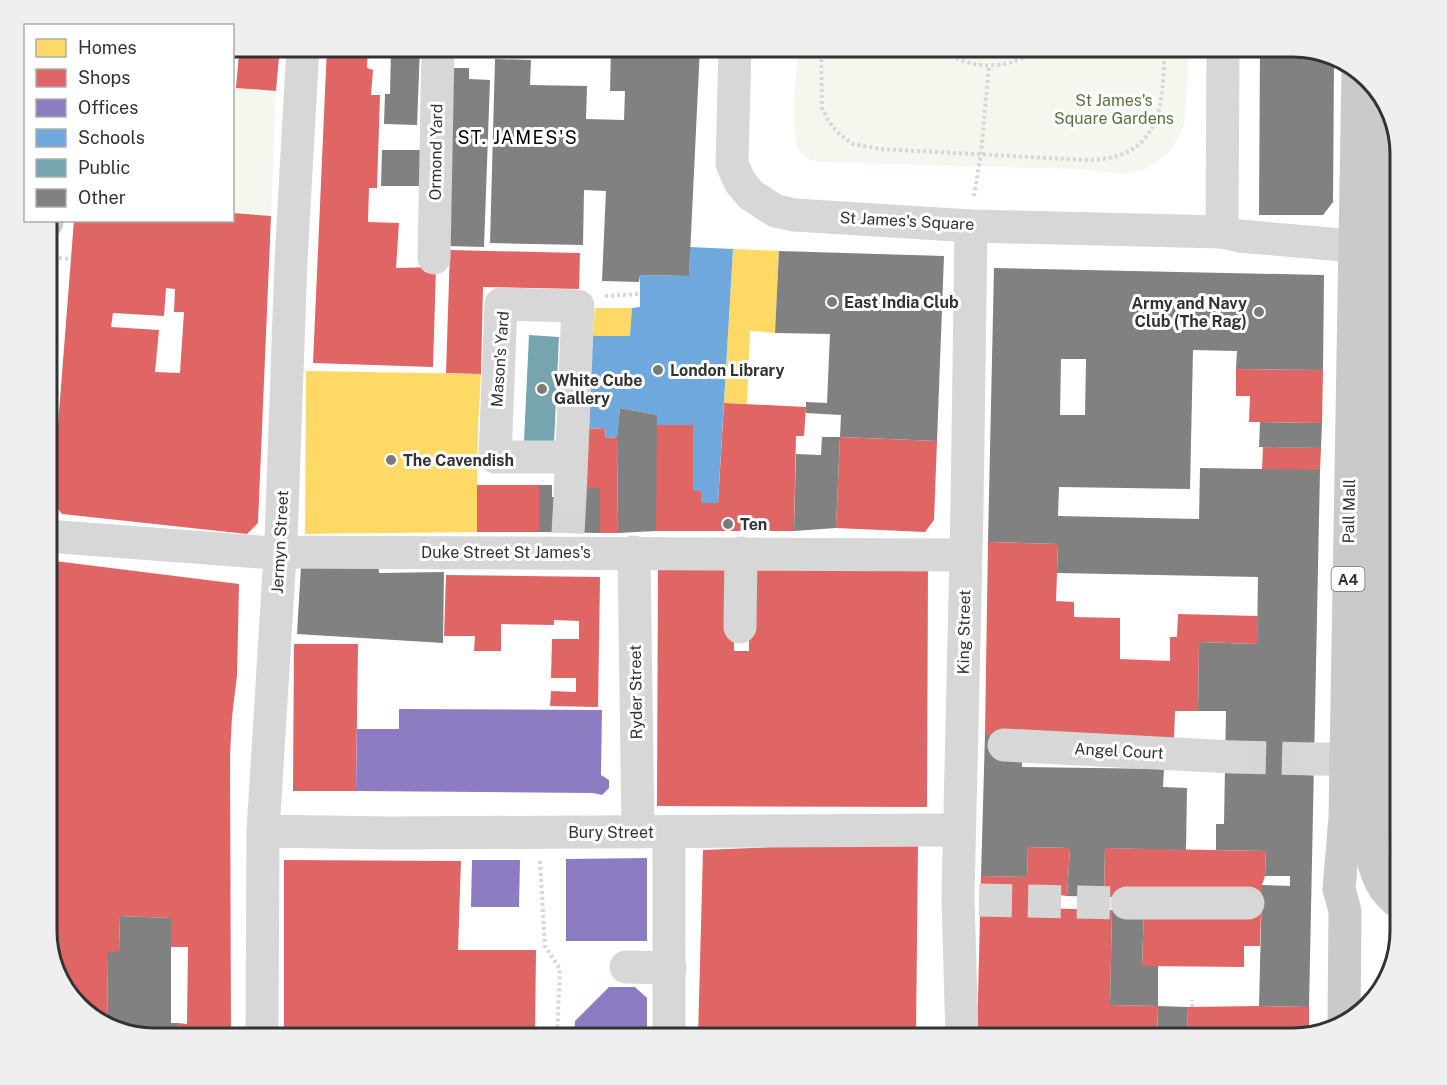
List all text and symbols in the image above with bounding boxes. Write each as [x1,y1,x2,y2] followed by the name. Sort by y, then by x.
[24,24,234,222] legend
[78,37,137,58] text: Homes
[78,67,130,88] text: Shops
[1054,91,1174,128] park label: St James's Square Gardens
[78,97,138,118] text: Offices
[426,104,446,200] street label: Ormond Yard
[78,127,145,148] text: Schools
[458,127,578,148] district label: ST. JAMES'S
[78,157,130,178] text: Public
[78,187,126,208] text: Other
[839,208,975,234] street label: St James's Square
[844,293,959,312] place label: East India Club
[1131,294,1247,331] place label: Army and Navy Club (The Rag)
[825,295,839,309] marker: East India Club
[1252,305,1266,319] marker: Army and Navy Club (The Rag)
[487,310,513,408] street label: Mason's Yard
[670,361,784,380] place label: London Library
[651,363,665,377] marker: London Library
[554,371,642,408] place label: White Cube Gallery
[535,382,549,396] marker: White Cube Gallery
[403,451,514,470] place label: The Cavendish
[384,453,398,467] marker: The Cavendish
[1339,478,1359,543] street label: Pall Mall
[268,490,292,594] street label: Jermyn Street
[740,515,767,534] place label: Ten
[721,517,735,531] marker: Ten
[421,543,591,562] street label: Duke Street St James's
[1332,567,1364,591] road number: A4
[954,589,974,675] street label: King Street
[626,644,646,740] street label: Ryder Street
[1074,739,1164,763] street label: Angel Court
[568,823,654,842] street label: Bury Street

